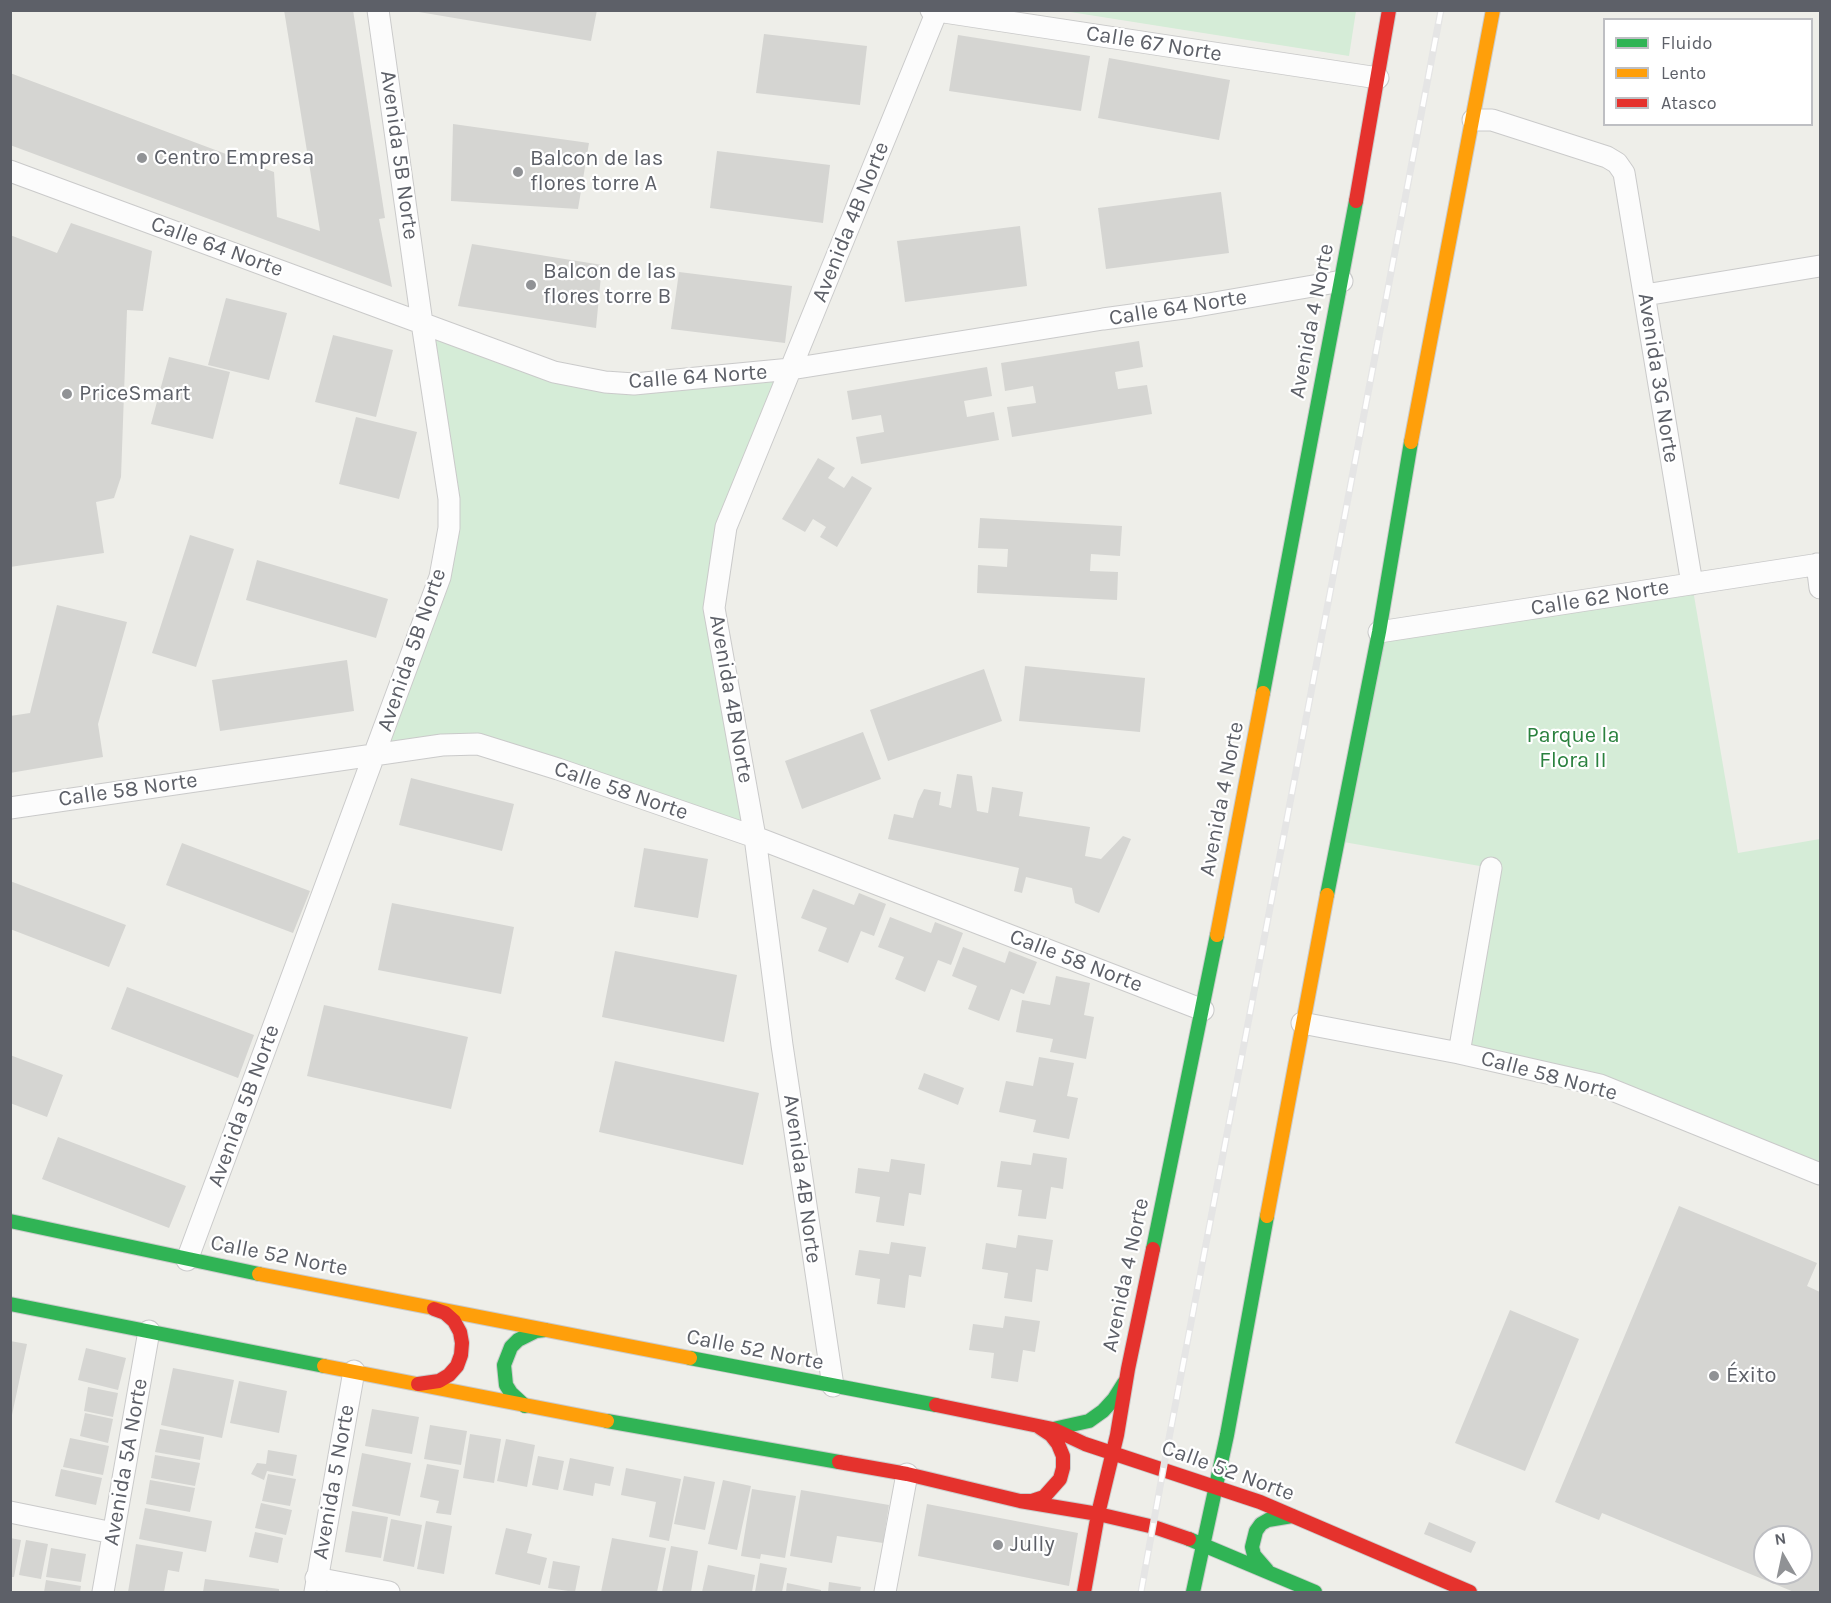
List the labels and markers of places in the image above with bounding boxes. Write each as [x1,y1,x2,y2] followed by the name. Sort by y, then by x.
[154,145,314,171] place label: Centro Empresa
[530,146,663,198] place label: Balcon de las flores torre A
[135,151,149,165] marker: Centro Empresa
[511,165,525,179] marker: Balcon de las flores torre A
[543,259,676,310] place label: Balcon de las flores torre B
[524,278,538,292] marker: Balcon de las flores torre B
[79,381,191,407] place label: PriceSmart
[60,387,74,401] marker: PriceSmart
[1726,1363,1776,1389] place label: Éxito
[1707,1369,1721,1383] marker: Éxito
[1010,1532,1055,1558] place label: Jully
[991,1538,1005,1552] marker: Jully

